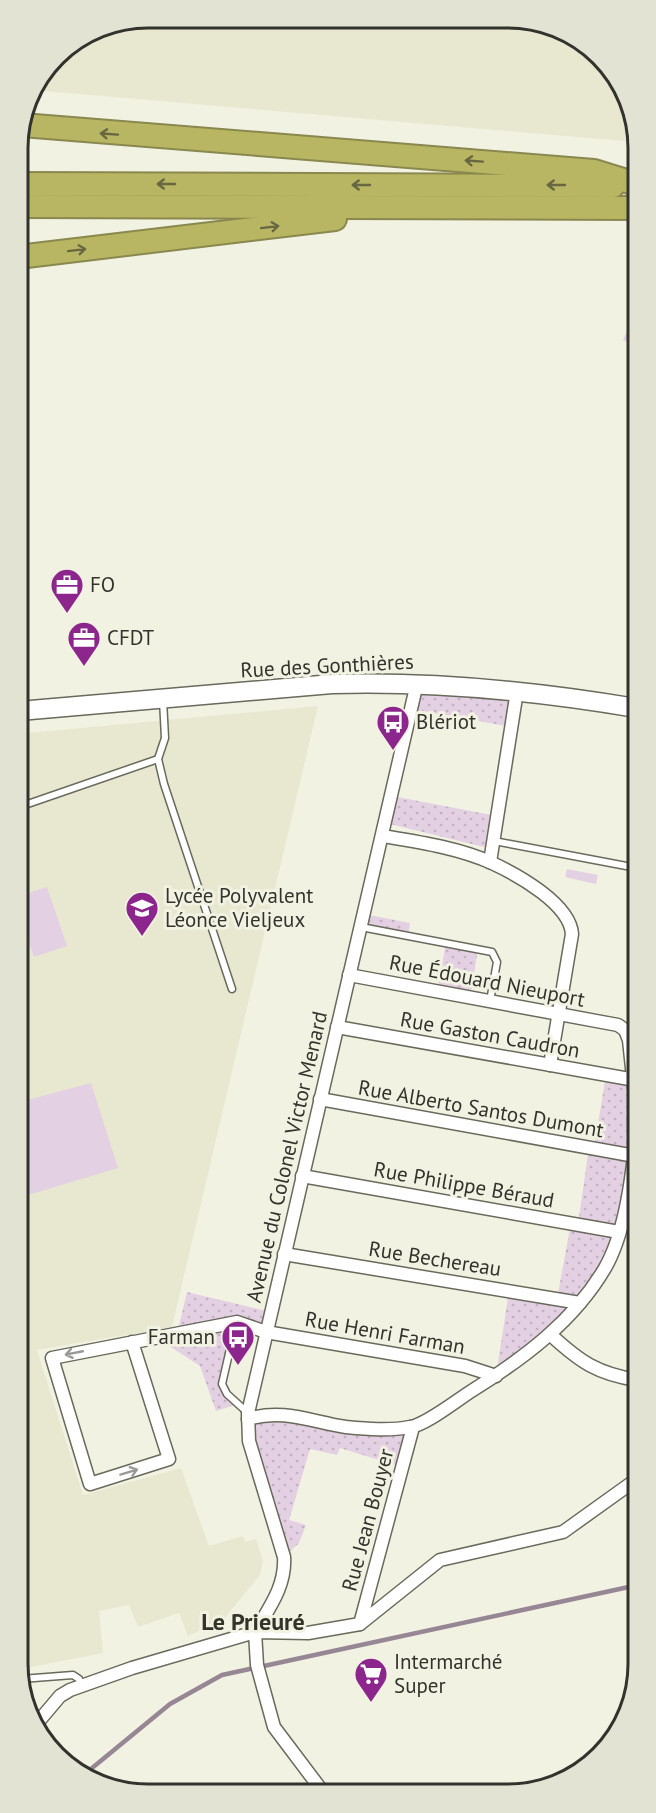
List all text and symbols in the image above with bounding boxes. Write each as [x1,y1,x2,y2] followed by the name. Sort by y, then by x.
[100,128,120,139] one-way arrow
[465,156,485,167] one-way arrow
[157,178,177,190] one-way arrow
[352,179,372,191] one-way arrow
[547,180,567,191] one-way arrow
[260,221,280,232] one-way arrow
[66,244,86,255] one-way arrow
[49,567,85,614] office icon: FO
[90,571,115,598] place label: FO
[66,620,102,667] office icon: CFDT
[107,624,155,651] place label: CFDT
[240,647,414,684] street label: Rue des Gonthières
[375,704,411,751] bus stop icon: Blériot
[416,708,476,735] place label: Blériot
[165,882,313,933] place label: Lycée Polyvalent Léonce Vieljeux
[124,890,160,937] school or university icon: Lycée Polyvalent Léonce Vieljeux
[387,948,587,1013] street label: Rue Édouard Nieuport
[398,1005,582,1064] street label: Rue Gaston Caudron
[240,1009,333,1305] street label: Avenue du Colonel Victor Menard
[356,1074,606,1143] street label: Rue Alberto Santos Dumont
[372,1155,556,1214] street label: Rue Philippe Béraud
[367,1235,503,1282] street label: Rue Bechereau
[303,1305,467,1360] street label: Rue Henri Farman
[220,1319,256,1366] bus stop icon: Farman
[148,1323,215,1350] place label: Farman
[65,1348,85,1359] one-way arrow
[336,1446,399,1594] street label: Rue Jean Bouyer
[119,1466,138,1477] one-way arrow
[201,1606,305,1637] district label: Le Prieuré
[394,1648,503,1699] place label: Intermarché Super
[353,1656,389,1703] supermarket icon: Intermarché Super

